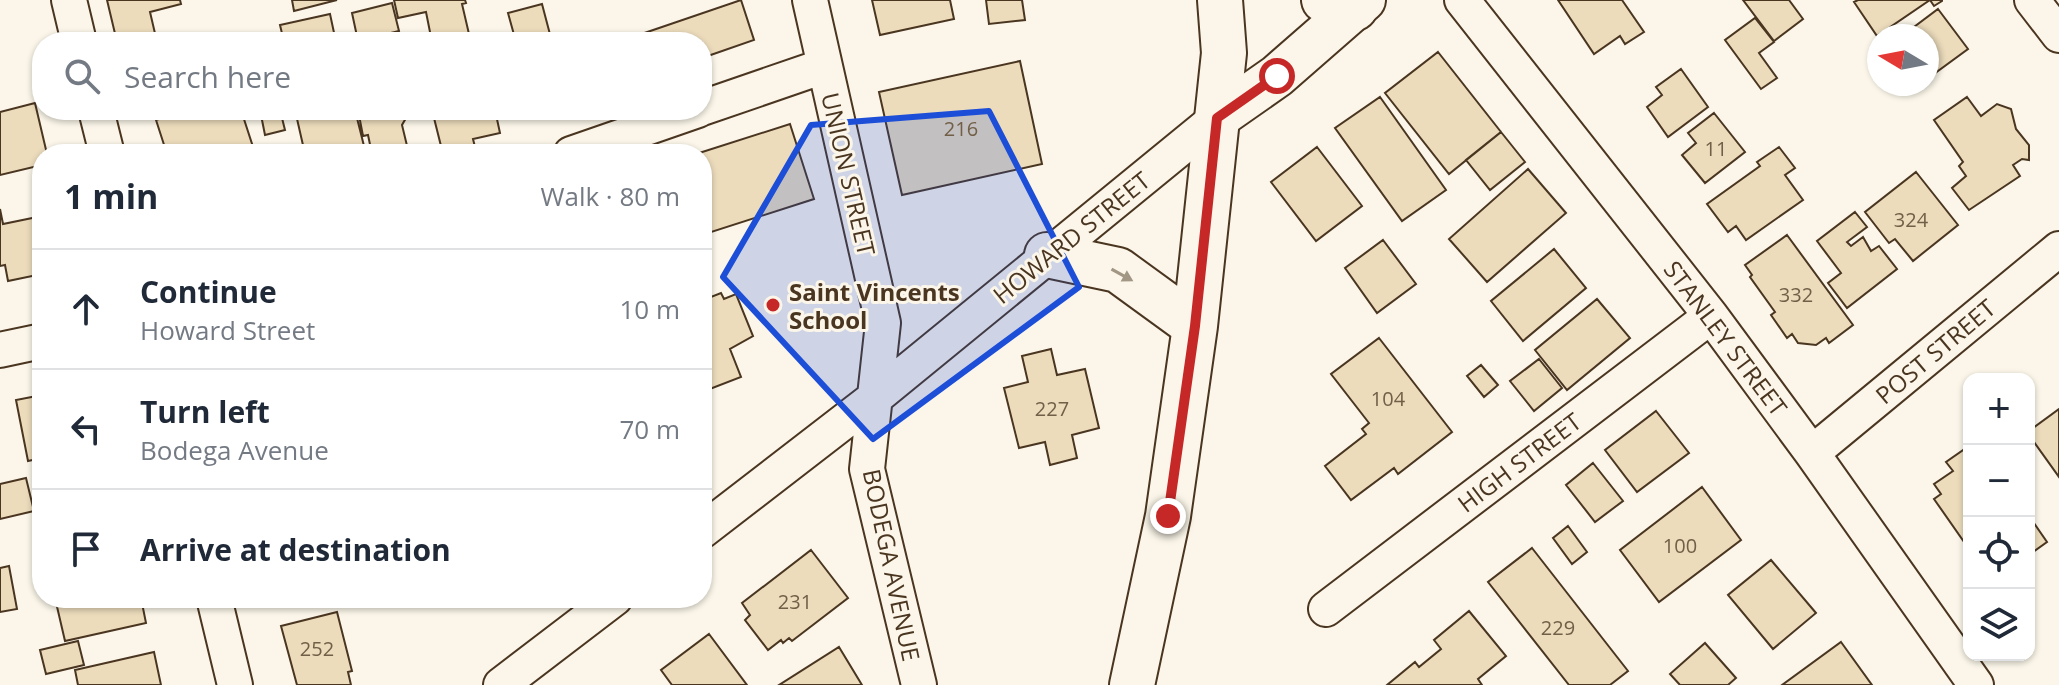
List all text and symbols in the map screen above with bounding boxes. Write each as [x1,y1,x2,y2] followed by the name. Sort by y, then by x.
[1867,24,1939,96] north arrow
[32,32,712,120] search box
[60,54,104,98] icon: search
[124,56,291,97] text: Search here
[1259,58,1295,94] route start
[814,89,884,259] street label: UNION STREET
[944,115,978,142] house number: 216
[1705,135,1727,162] house number: 11
[986,163,1156,311] street label: HOWARD STREET
[64,173,158,219] text: 1 min
[540,178,680,214] text: Walk · 80 m
[1894,206,1929,233] house number: 324
[1657,254,1795,422] street label: STANLEY STREET
[1111,268,1133,282] one-way arrow
[140,271,277,312] text: Continue
[789,275,960,336] place label: Saint Vincents School
[1779,281,1813,308] house number: 332
[64,287,108,331] icon: ahead
[619,291,680,327] text: 10 m
[1868,291,2002,411] street label: POST STREET
[764,296,782,314] marker: Saint Vincents School
[140,312,315,348] text: Howard Street
[1963,373,2035,661] map controls
[1963,373,2035,445] button: +
[1371,385,1406,412] house number: 104
[140,391,270,432] text: Turn left
[1035,395,1069,422] house number: 227
[1450,405,1588,519] street label: HIGH STREET
[64,407,108,451] icon: left
[619,411,680,447] text: 70 m
[140,432,329,468] text: Bodega Avenue
[1963,445,2035,517] button: −
[856,466,928,664] street label: BODEGA AVENUE
[1150,498,1186,534] route end
[1963,517,2035,589] button: locate
[64,527,108,571] icon: arrive
[140,529,451,570] text: Arrive at destination
[1663,532,1697,559] house number: 100
[778,588,812,615] house number: 231
[1963,589,2035,661] button: layers
[1541,614,1575,641] house number: 229
[300,635,334,662] house number: 252

